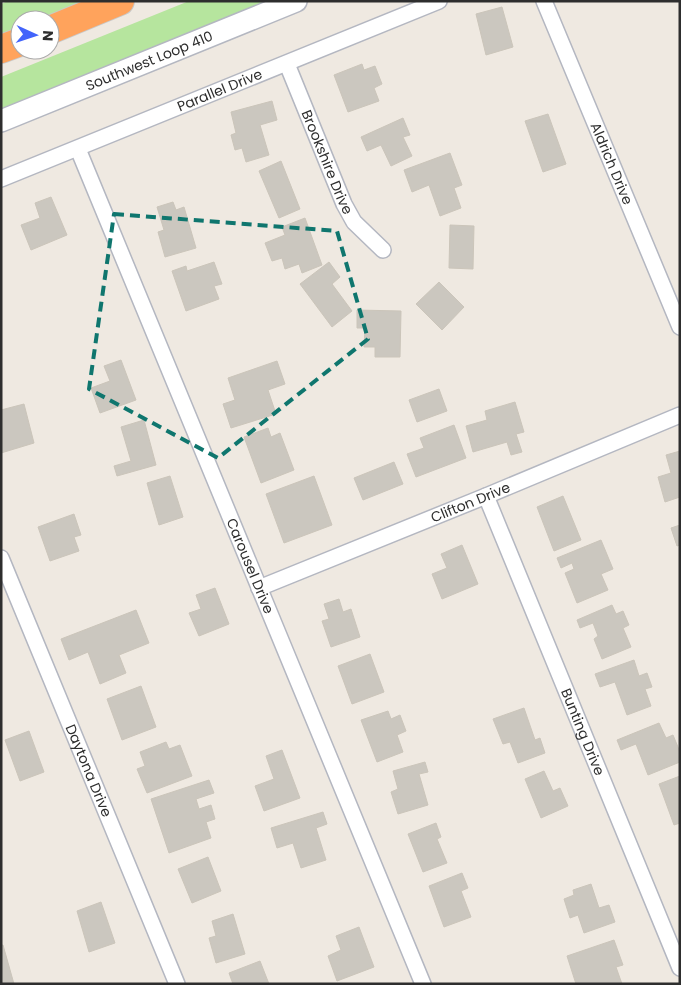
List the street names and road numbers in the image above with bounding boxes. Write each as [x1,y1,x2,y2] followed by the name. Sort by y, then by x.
[83,26,216,96] street label: Southwest Loop 410
[174,64,265,116] street label: Parallel Drive
[297,107,358,218] street label: Brookshire Drive
[586,119,638,208] street label: Aldrich Drive
[428,477,513,527] street label: Clifton Drive
[222,515,279,617] street label: Carousel Drive
[556,685,610,779] street label: Bunting Drive
[61,721,117,820] street label: Daytona Drive

